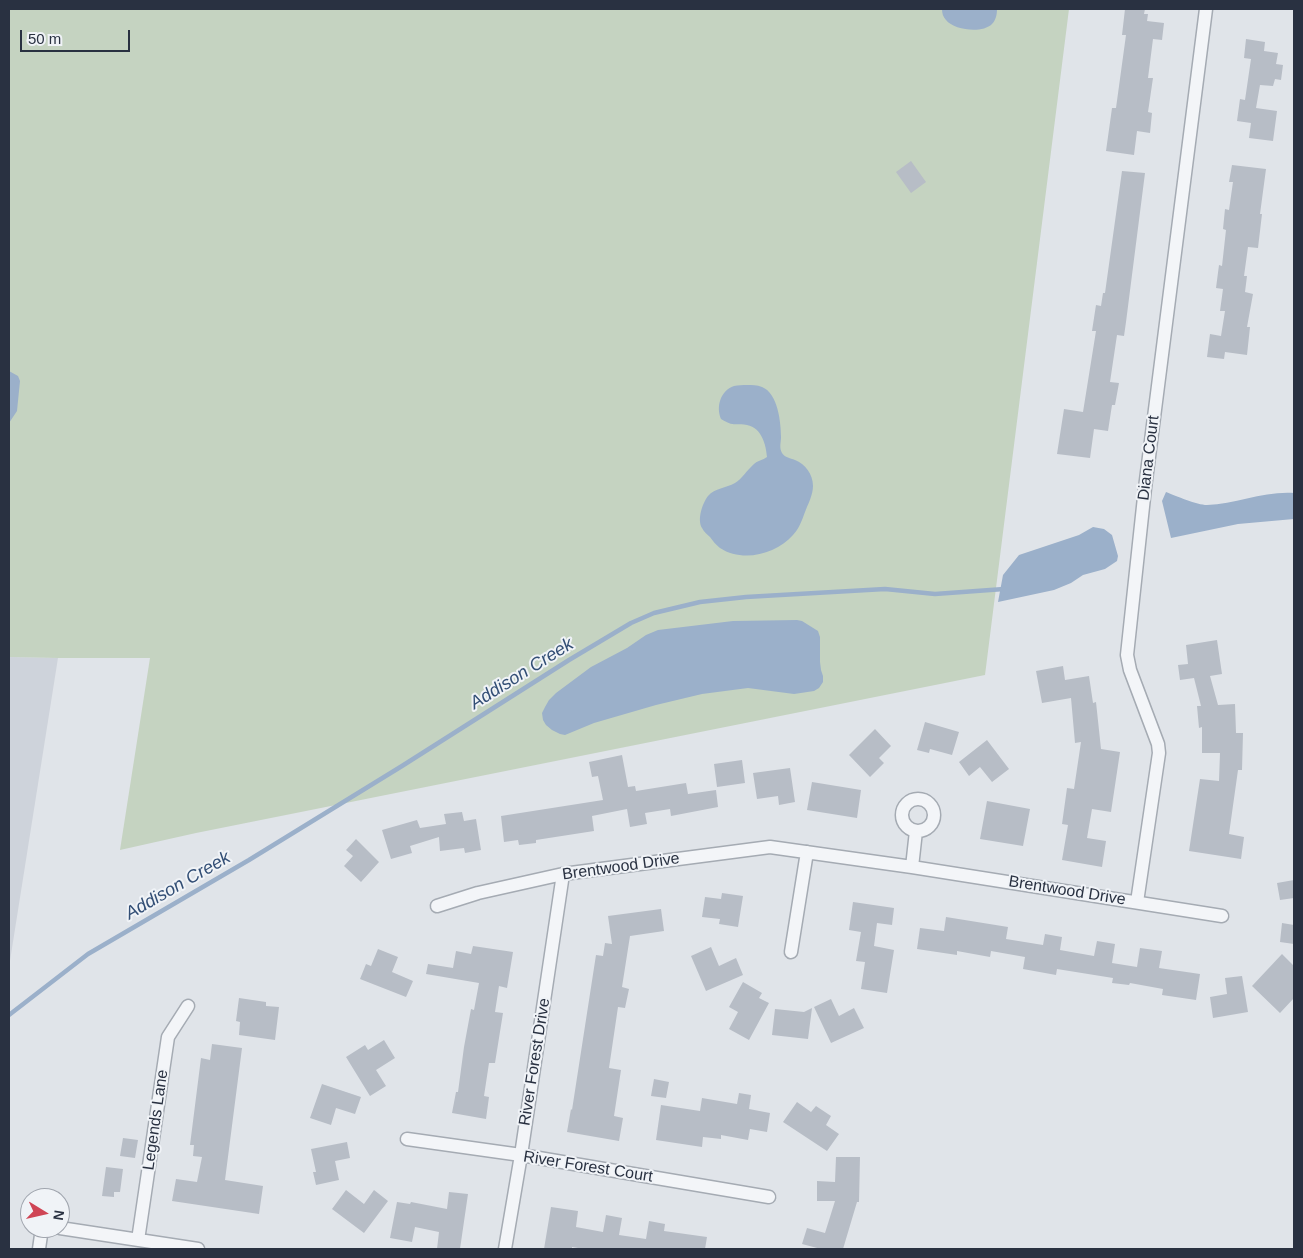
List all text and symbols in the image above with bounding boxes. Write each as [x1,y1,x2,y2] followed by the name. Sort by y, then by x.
[22,20,132,52] scale bar
[28,30,61,47] text: 50 m
[1134,414,1164,502] street label: Diana Court
[466,634,578,714] water label: Addison Creek
[121,847,235,925] water label: Addison Creek
[561,849,681,885] street label: Brentwood Drive
[1007,872,1127,910] street label: Brentwood Drive
[515,997,555,1127] street label: River Forest Drive
[139,1068,173,1172] street label: Legends Lane
[522,1147,654,1187] street label: River Forest Court
[20,1188,70,1238] north arrow
[50,1209,68,1221] text: N

